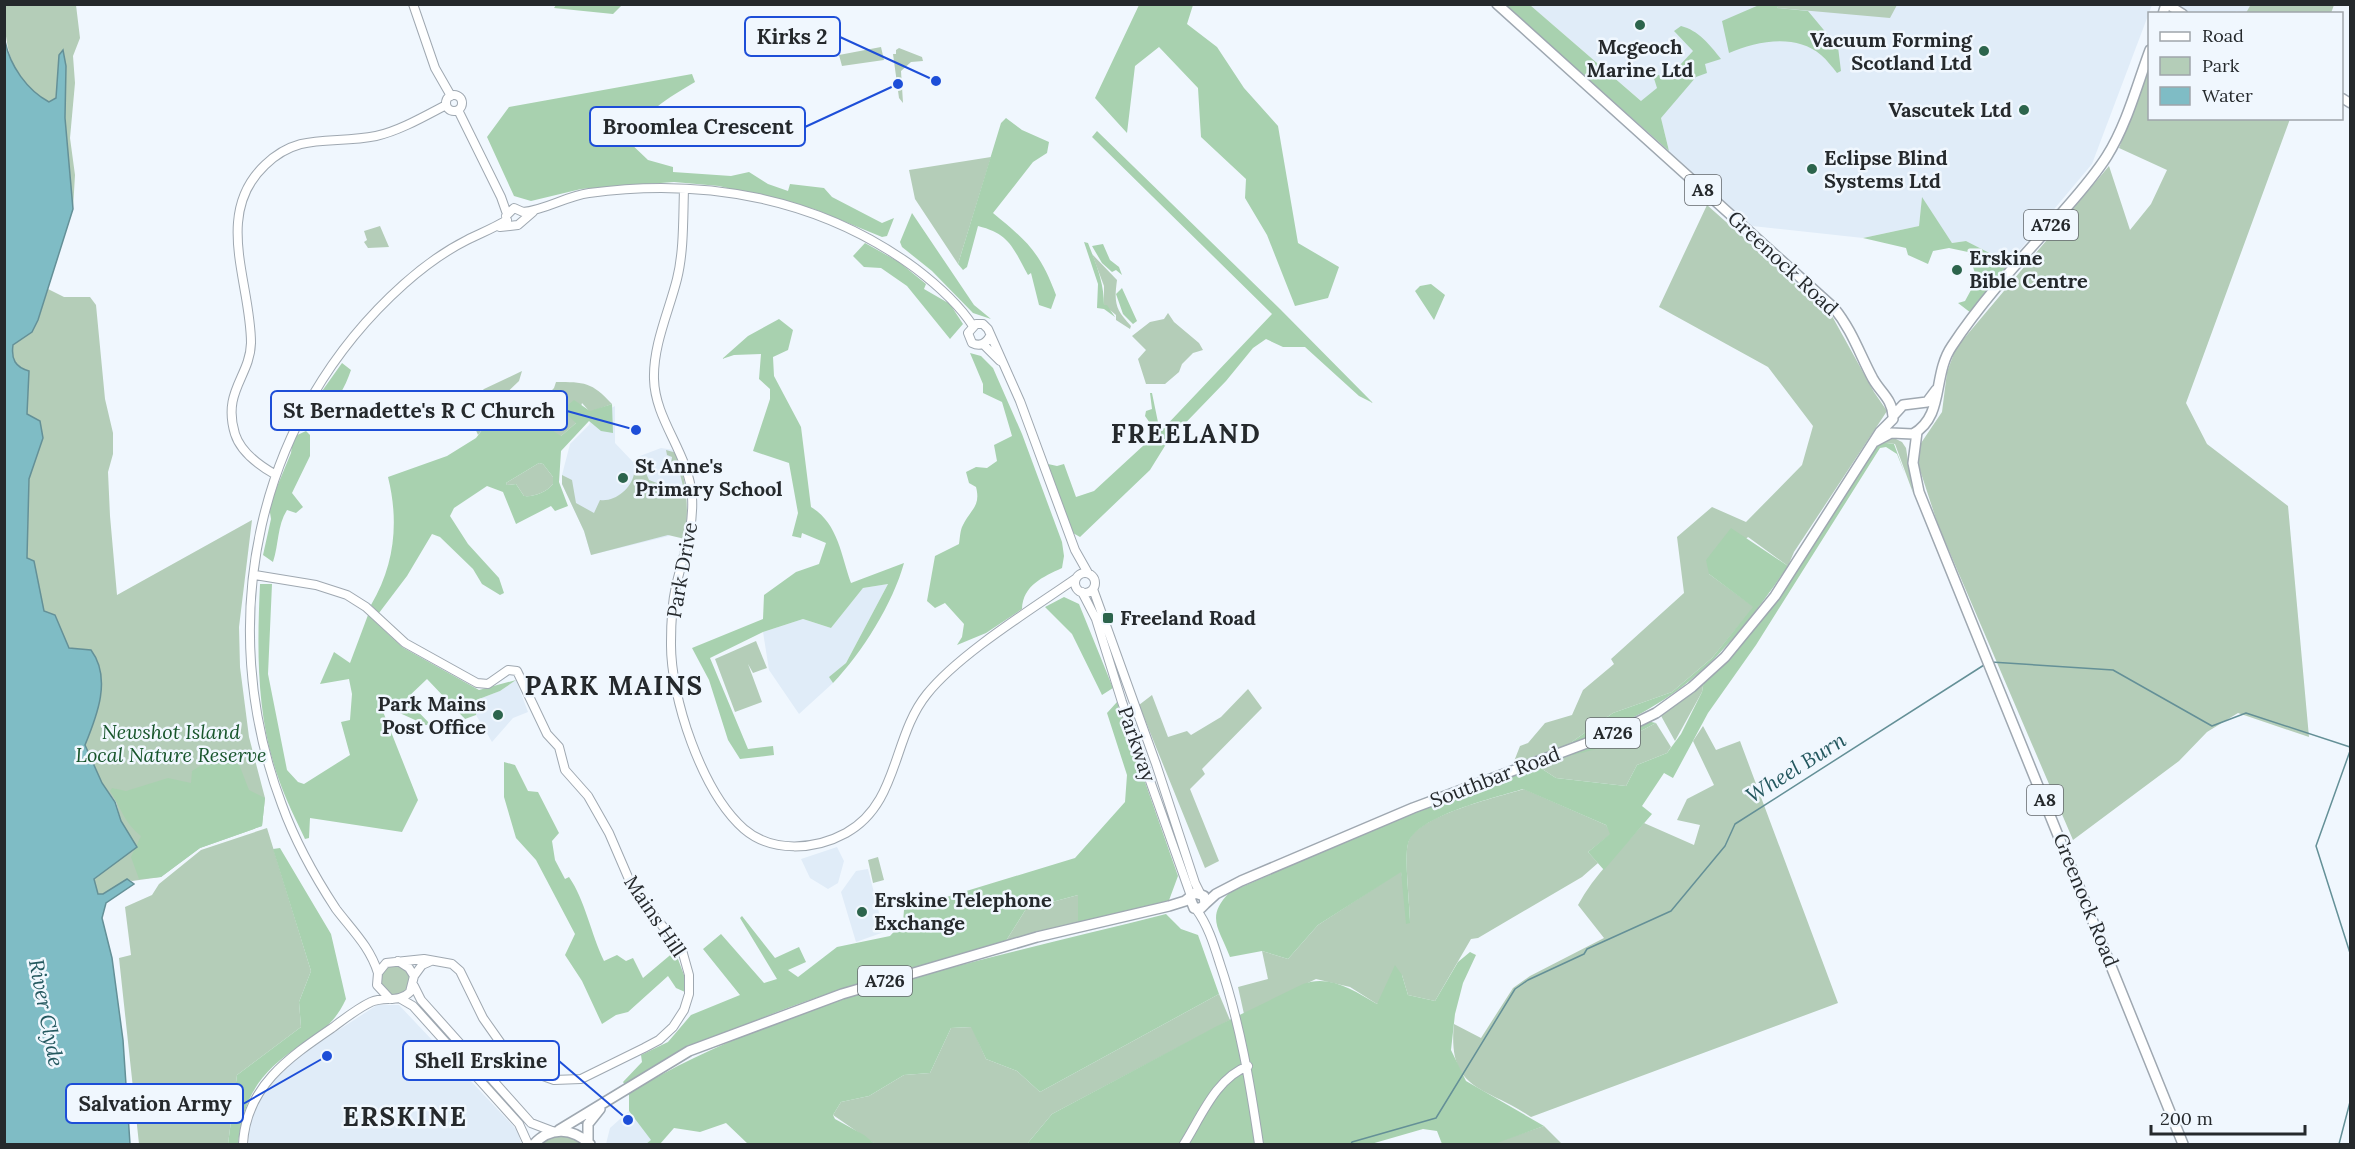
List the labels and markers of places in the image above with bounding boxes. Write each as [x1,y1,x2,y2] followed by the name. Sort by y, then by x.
[745,17,840,56] callout: Kirks 2
[1633,18,1647,32] marker: Mcgeoch Marine Ltd
[1810,27,1973,75] place label: Vacuum Forming Scotland Ltd
[1587,34,1693,82] place label: Mcgeoch Marine Ltd
[1977,44,1991,58] marker: Vacuum Forming Scotland Ltd
[1888,97,2012,122] place label: Vascutek Ltd
[2017,103,2031,117] marker: Vascutek Ltd
[590,107,805,146] callout: Broomlea Crescent
[1824,145,1948,193] place label: Eclipse Blind Systems Ltd
[1805,162,1819,176] marker: Eclipse Blind Systems Ltd
[1969,245,2088,293] place label: Erskine Bible Centre
[1950,263,1964,277] marker: Erskine Bible Centre
[271,391,567,430] callout: St Bernadette's R C Church
[635,453,782,501] place label: St Anne's Primary School
[616,471,630,485] marker: St Anne's Primary School
[1120,605,1256,630] place label: Freeland Road
[1101,611,1115,625] marker: Freeland Road
[378,691,486,739] place label: Park Mains Post Office
[491,708,505,722] marker: Park Mains Post Office
[874,887,1052,935] place label: Erskine Telephone Exchange
[855,905,869,919] marker: Erskine Telephone Exchange
[403,1041,559,1080] callout: Shell Erskine
[66,1084,243,1123] callout: Salvation Army

